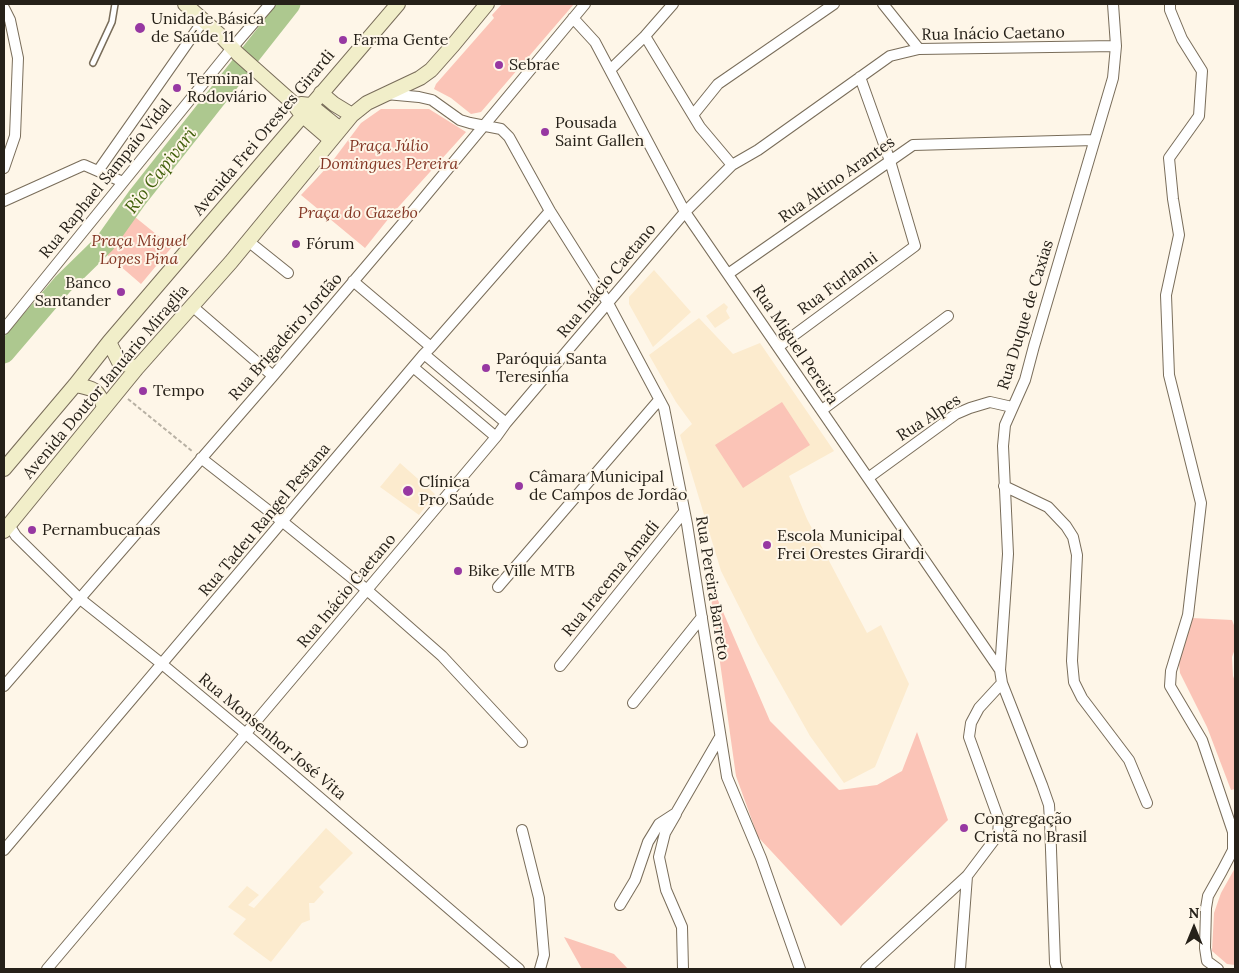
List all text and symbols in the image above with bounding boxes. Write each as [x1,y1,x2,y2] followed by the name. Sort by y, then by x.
[151,9,264,47] place label: Unidade Básica de Saúde 11
[133,21,147,35] marker: Unidade Básica de Saúde 11
[921,23,1065,45] street label: Rua Inácio Caetano
[353,30,448,50] place label: Farma Gente
[337,34,349,46] marker: Farma Gente
[189,46,339,220] street label: Avenida Frei Orestes Girardi
[509,55,560,75] place label: Sebrae
[493,59,505,71] marker: Sebrae
[187,69,267,107] place label: Terminal Rodoviário
[171,82,183,94] marker: Terminal Rodoviário
[36,95,176,263] street label: Rua Raphael Sampaio Vidal
[555,113,644,151] place label: Pousada Saint Gallen
[121,124,201,218] water label: Rio Capivari
[539,126,551,138] marker: Pousada Saint Gallen
[775,133,899,227] street label: Rua Altino Arantes
[320,136,458,174] park label: Praça Júlio Domingues Pereira
[298,203,418,223] park label: Praça do Gazebo
[554,220,660,342] street label: Rua Inácio Caetano
[91,231,187,269] park label: Praça Miguel Lopes Pina
[306,234,355,254] place label: Fórum
[290,238,302,250] marker: Fórum
[994,238,1058,392] street label: Rua Duque de Caxias
[794,249,882,319] street label: Rua Furlanni
[225,269,347,405] street label: Rua Brigadeiro Jordão
[35,273,111,311] place label: Banco Santander
[19,281,193,483] street label: Avenida Doutor Januário Miraglia
[748,282,842,408] street label: Rua Miguel Pereira
[115,286,127,298] marker: Banco Santander
[496,349,607,387] place label: Paróquia Santa Teresinha
[480,362,492,374] marker: Paróquia Santa Teresinha
[153,381,204,401] place label: Tempo
[137,385,149,397] marker: Tempo
[894,390,964,446] street label: Rua Alpes
[195,439,335,601] street label: Rua Tadeu Rangel Pestana
[529,467,687,505] place label: Câmara Municipal de Campos de Jordão
[419,472,494,510] place label: Clínica Pro Saúde
[513,480,525,492] marker: Câmara Municipal de Campos de Jordão
[401,484,415,498] marker: Clínica Pro Saúde
[691,515,733,661] street label: Rua Pereira Barreto
[559,517,663,641] street label: Rua Iracema Amadi
[42,520,160,540] place label: Pernambucanas
[26,524,38,536] marker: Pernambucanas
[777,526,925,564] place label: Escola Municipal Frei Orestes Girardi
[294,530,400,652] street label: Rua Inácio Caetano
[761,539,773,551] marker: Escola Municipal Frei Orestes Girardi
[468,561,575,581] place label: Bike Ville MTB
[452,565,464,577] marker: Bike Ville MTB
[194,670,350,804] street label: Rua Monsenhor José Vita
[974,809,1087,847] place label: Congregação Cristã no Brasil
[958,822,970,834] marker: Congregação Cristã no Brasil
[1169,903,1219,953] north arrow
[1189,904,1199,922] text: N

